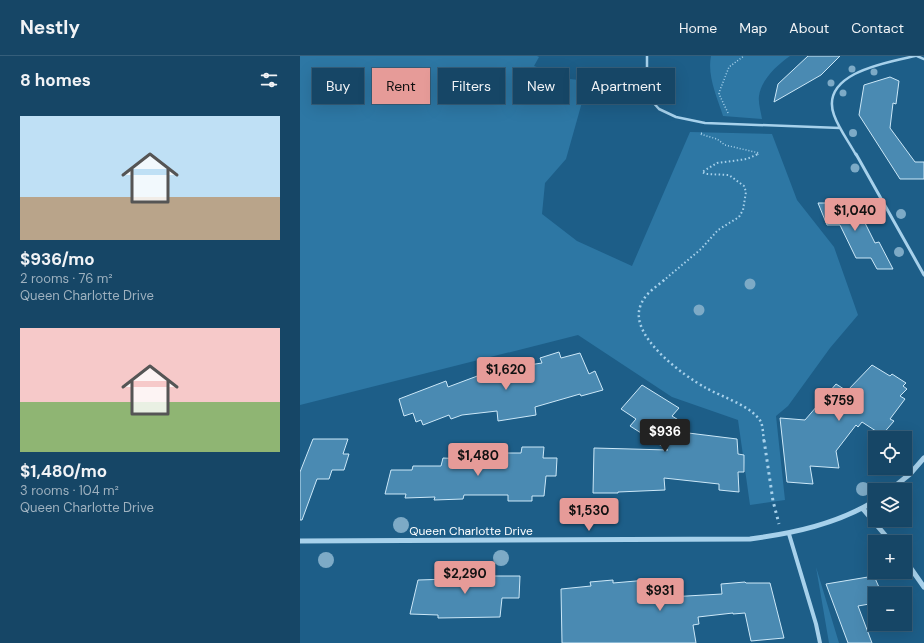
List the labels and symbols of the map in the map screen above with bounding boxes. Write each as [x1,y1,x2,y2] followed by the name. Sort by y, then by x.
[822,198,888,232] pin: $1,040
[473,357,539,391] pin: $1,620
[815,388,863,422] pin: $759
[641,419,689,453] pin: $936
[445,443,511,477] pin: $1,480
[556,498,622,532] pin: $1,530
[409,523,533,539] street label: Queen Charlotte Drive
[432,561,498,595] pin: $2,290
[636,578,684,612] pin: $931

